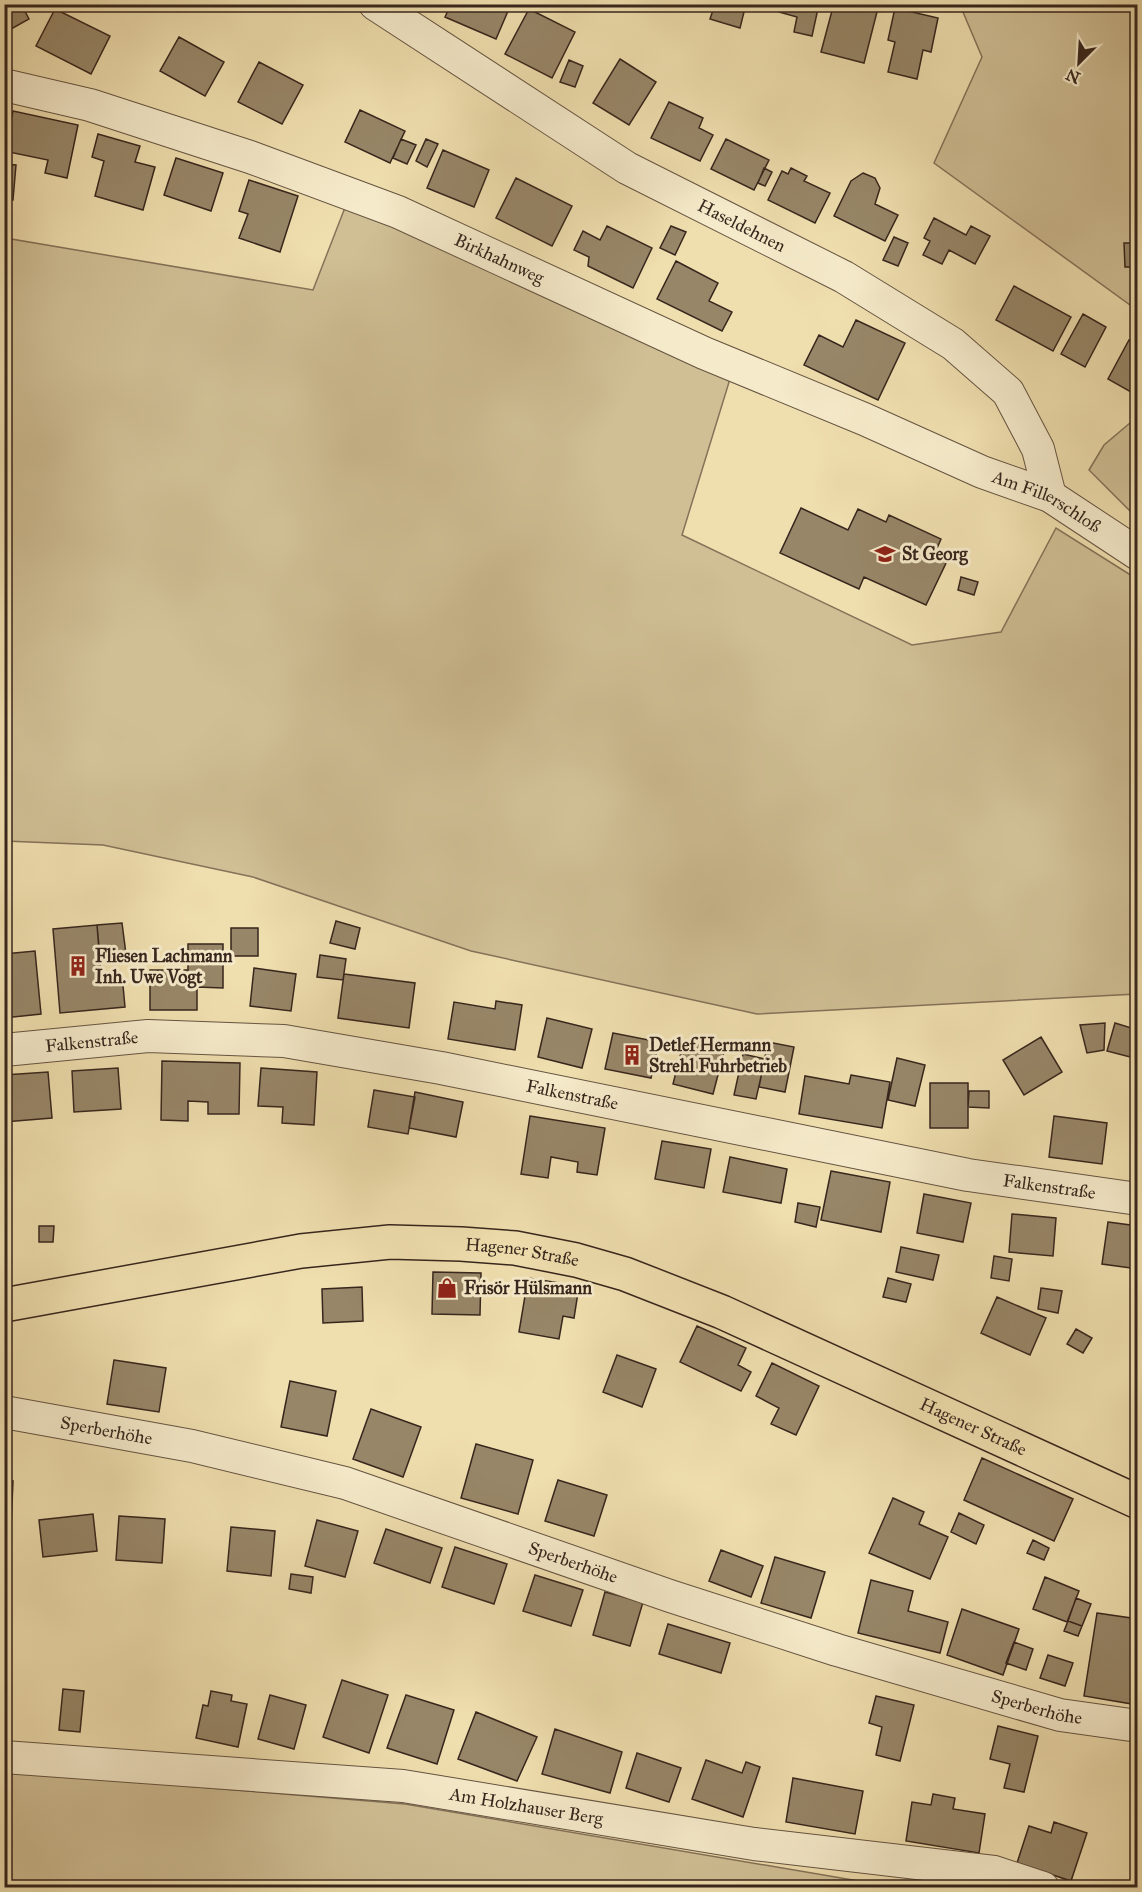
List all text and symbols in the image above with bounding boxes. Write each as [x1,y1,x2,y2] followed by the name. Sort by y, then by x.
[1049,33,1109,93] north arrow
[1063,65,1083,88] text: N
[694,194,790,257] street label: Haseldehnen
[451,229,548,290] street label: Birkhahnweg
[988,465,1105,538] street label: Am Fillerschloß
[873,542,897,566] school or university icon: St Georg
[902,543,968,566] place label: St Georg
[95,945,233,989] place label: Fliesen Lachmann Inh. Uwe Vogt
[66,954,90,978] building icon: Fliesen Lachmann Inh. Uwe Vogt
[44,1026,139,1057] street label: Falkenstraße
[649,1034,787,1077] place label: Detlef Hermann Strehl Fuhrbetrieb
[620,1043,644,1067] building icon: Detlef Hermann Strehl Fuhrbetrieb
[524,1075,620,1115] street label: Falkenstraße
[1002,1169,1097,1204] street label: Falkenstraße
[464,1233,581,1271] street label: Hagener Straße
[435,1276,459,1300] shop icon: Frisör Hülsmann
[464,1277,592,1299] place label: Frisör Hülsmann
[916,1393,1030,1461] street label: Hagener Straße
[59,1411,154,1450] street label: Sperberhöhe
[526,1537,621,1588] street label: Sperberhöhe
[989,1685,1083,1729] street label: Sperberhöhe
[447,1783,605,1831] street label: Am Holzhauser Berg

